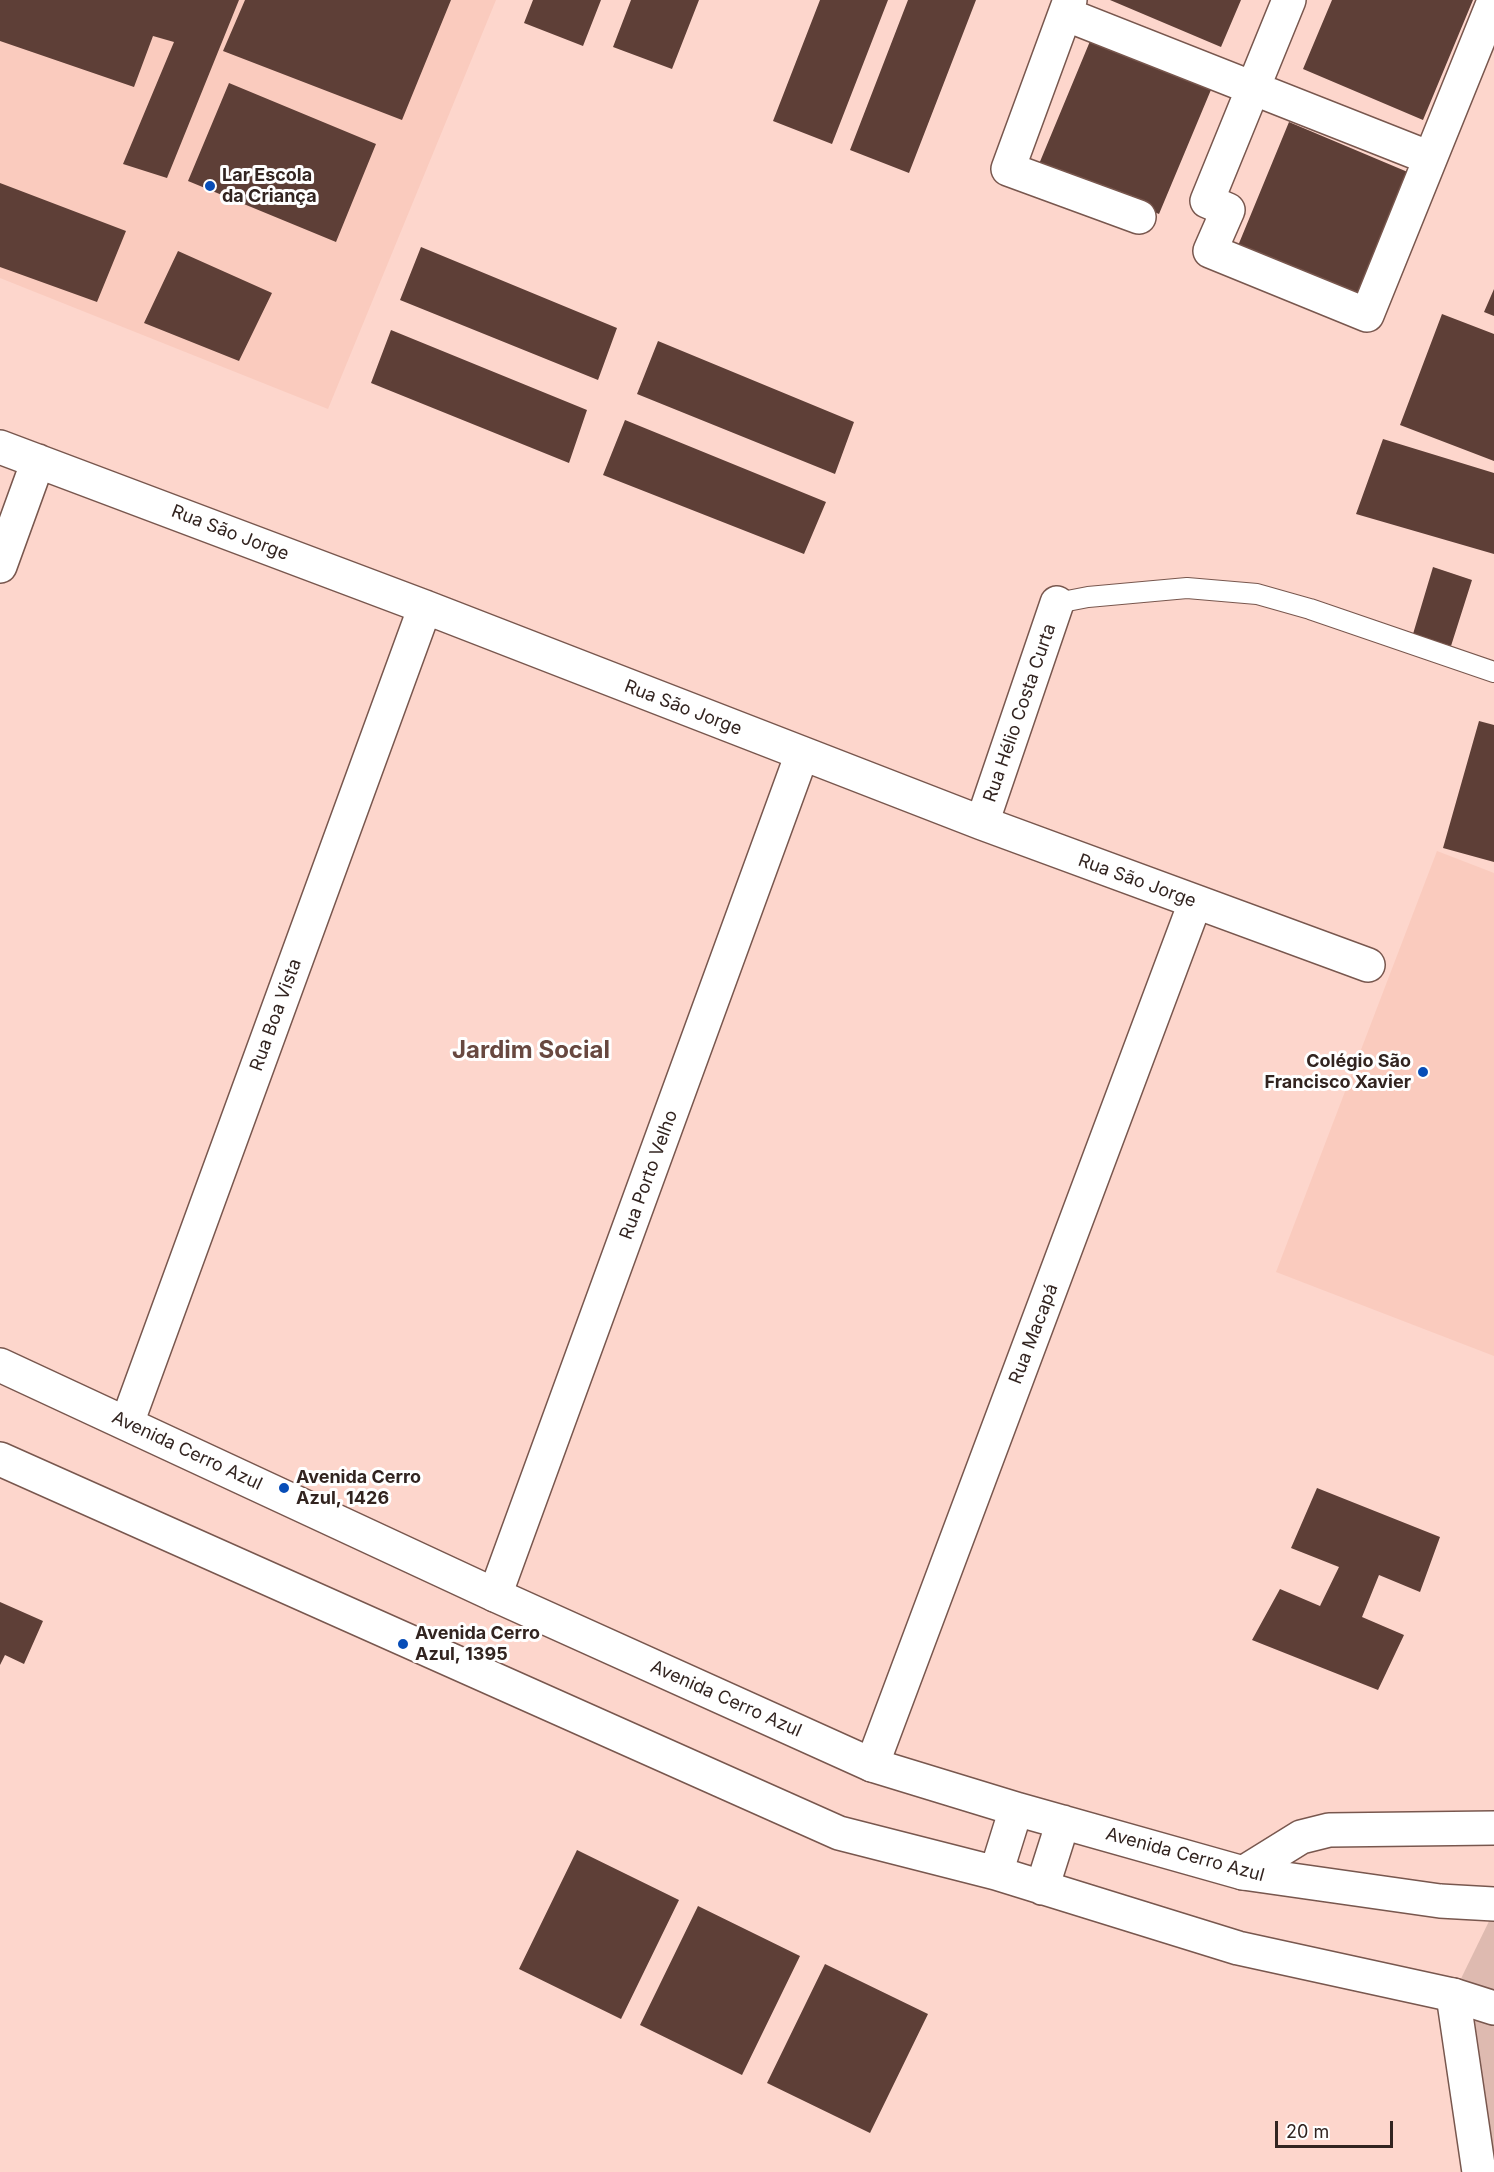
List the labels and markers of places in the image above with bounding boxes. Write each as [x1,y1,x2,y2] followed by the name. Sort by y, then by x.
[222,165,317,207] place label: Lar Escola da Criança
[203,179,217,193] marker: Lar Escola da Criança
[1264,1051,1411,1094] place label: Colégio São Francisco Xavier
[1416,1065,1430,1079] marker: Colégio São Francisco Xavier
[296,1467,421,1510] place label: Avenida Cerro Azul, 1426
[277,1481,291,1495] marker: Avenida Cerro Azul, 1426
[415,1623,540,1666] place label: Avenida Cerro Azul, 1395
[396,1637,410,1651] marker: Avenida Cerro Azul, 1395

